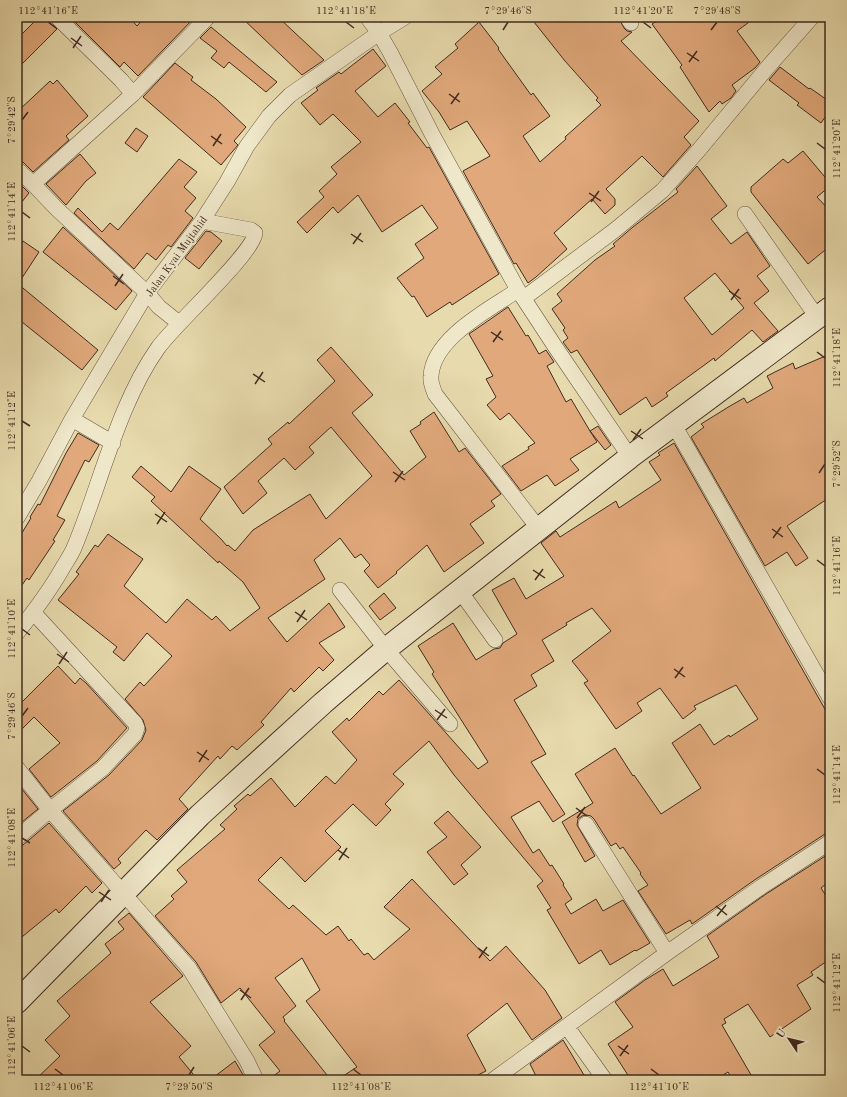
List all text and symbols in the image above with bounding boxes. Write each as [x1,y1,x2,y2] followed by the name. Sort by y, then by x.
[18,6,78,16] text: 112°41'16"E
[316,6,376,16] text: 112°41'18"E
[484,6,532,16] text: 7°29'46"S
[613,6,673,16] text: 112°41'20"E
[693,6,741,16] text: 7°29'48"S
[7,96,17,144] text: 7°29'42"S
[832,119,842,179] text: 112°41'20"E
[7,182,17,242] text: 112°41'14"E
[144,214,210,299] street label: Jalan Kyai Mujtahid
[832,328,842,388] text: 112°41'18"E
[7,391,17,451] text: 112°41'12"E
[832,440,842,488] text: 7°29'52"S
[832,536,842,596] text: 112°41'16"E
[7,599,17,659] text: 112°41'10"E
[7,692,17,740] text: 7°29'46"S
[832,745,842,805] text: 112°41'14"E
[7,808,17,868] text: 112°41'08"E
[832,953,842,1013] text: 112°41'12"E
[7,1016,17,1076] text: 112°41'06"E
[769,1019,809,1059] north arrow
[775,1027,789,1041] text: U
[33,1082,93,1092] text: 112°41'06"E
[165,1082,213,1092] text: 7°29'50"S
[331,1082,391,1092] text: 112°41'08"E
[629,1082,689,1092] text: 112°41'10"E

